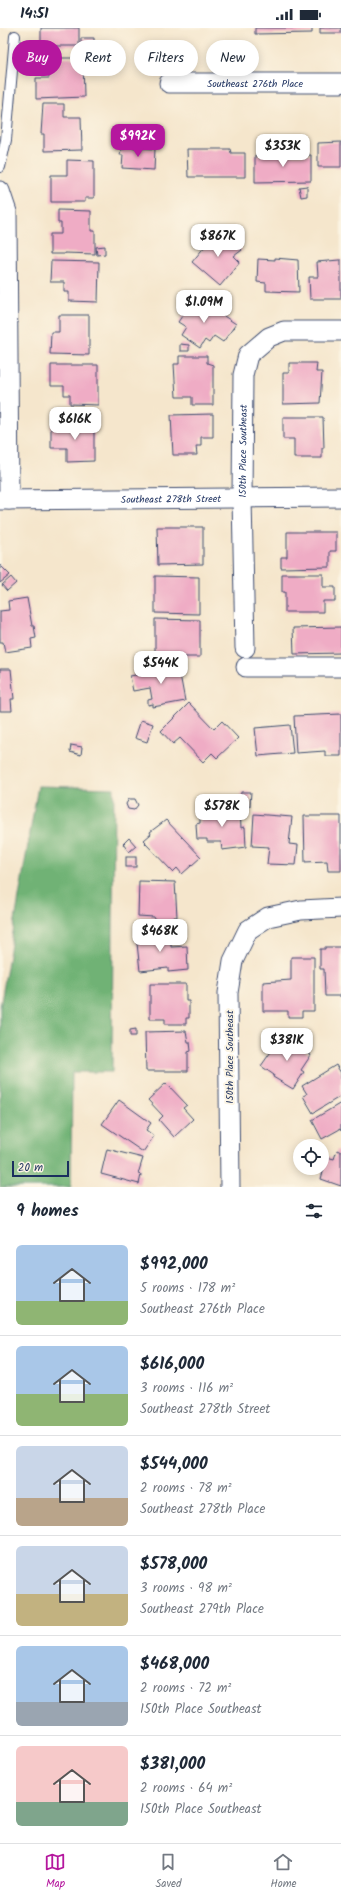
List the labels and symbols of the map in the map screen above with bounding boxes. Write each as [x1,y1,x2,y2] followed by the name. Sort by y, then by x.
[207,76,304,92] street label: Southeast 276th Place
[110,124,166,158] pin: $992K
[255,134,311,168] pin: $353K
[190,224,246,258] pin: $867K
[171,290,237,324] pin: $1.09M
[235,404,252,498] street label: 150th Place Southeast
[47,407,103,441] pin: $616K
[121,491,221,508] street label: Southeast 278th Street
[133,651,189,685] pin: $544K
[194,794,250,828] pin: $578K
[132,919,188,953] pin: $468K
[222,1010,238,1104] street label: 150th Place Southeast
[259,1028,315,1062] pin: $381K
[12,1159,69,1178] scale bar

